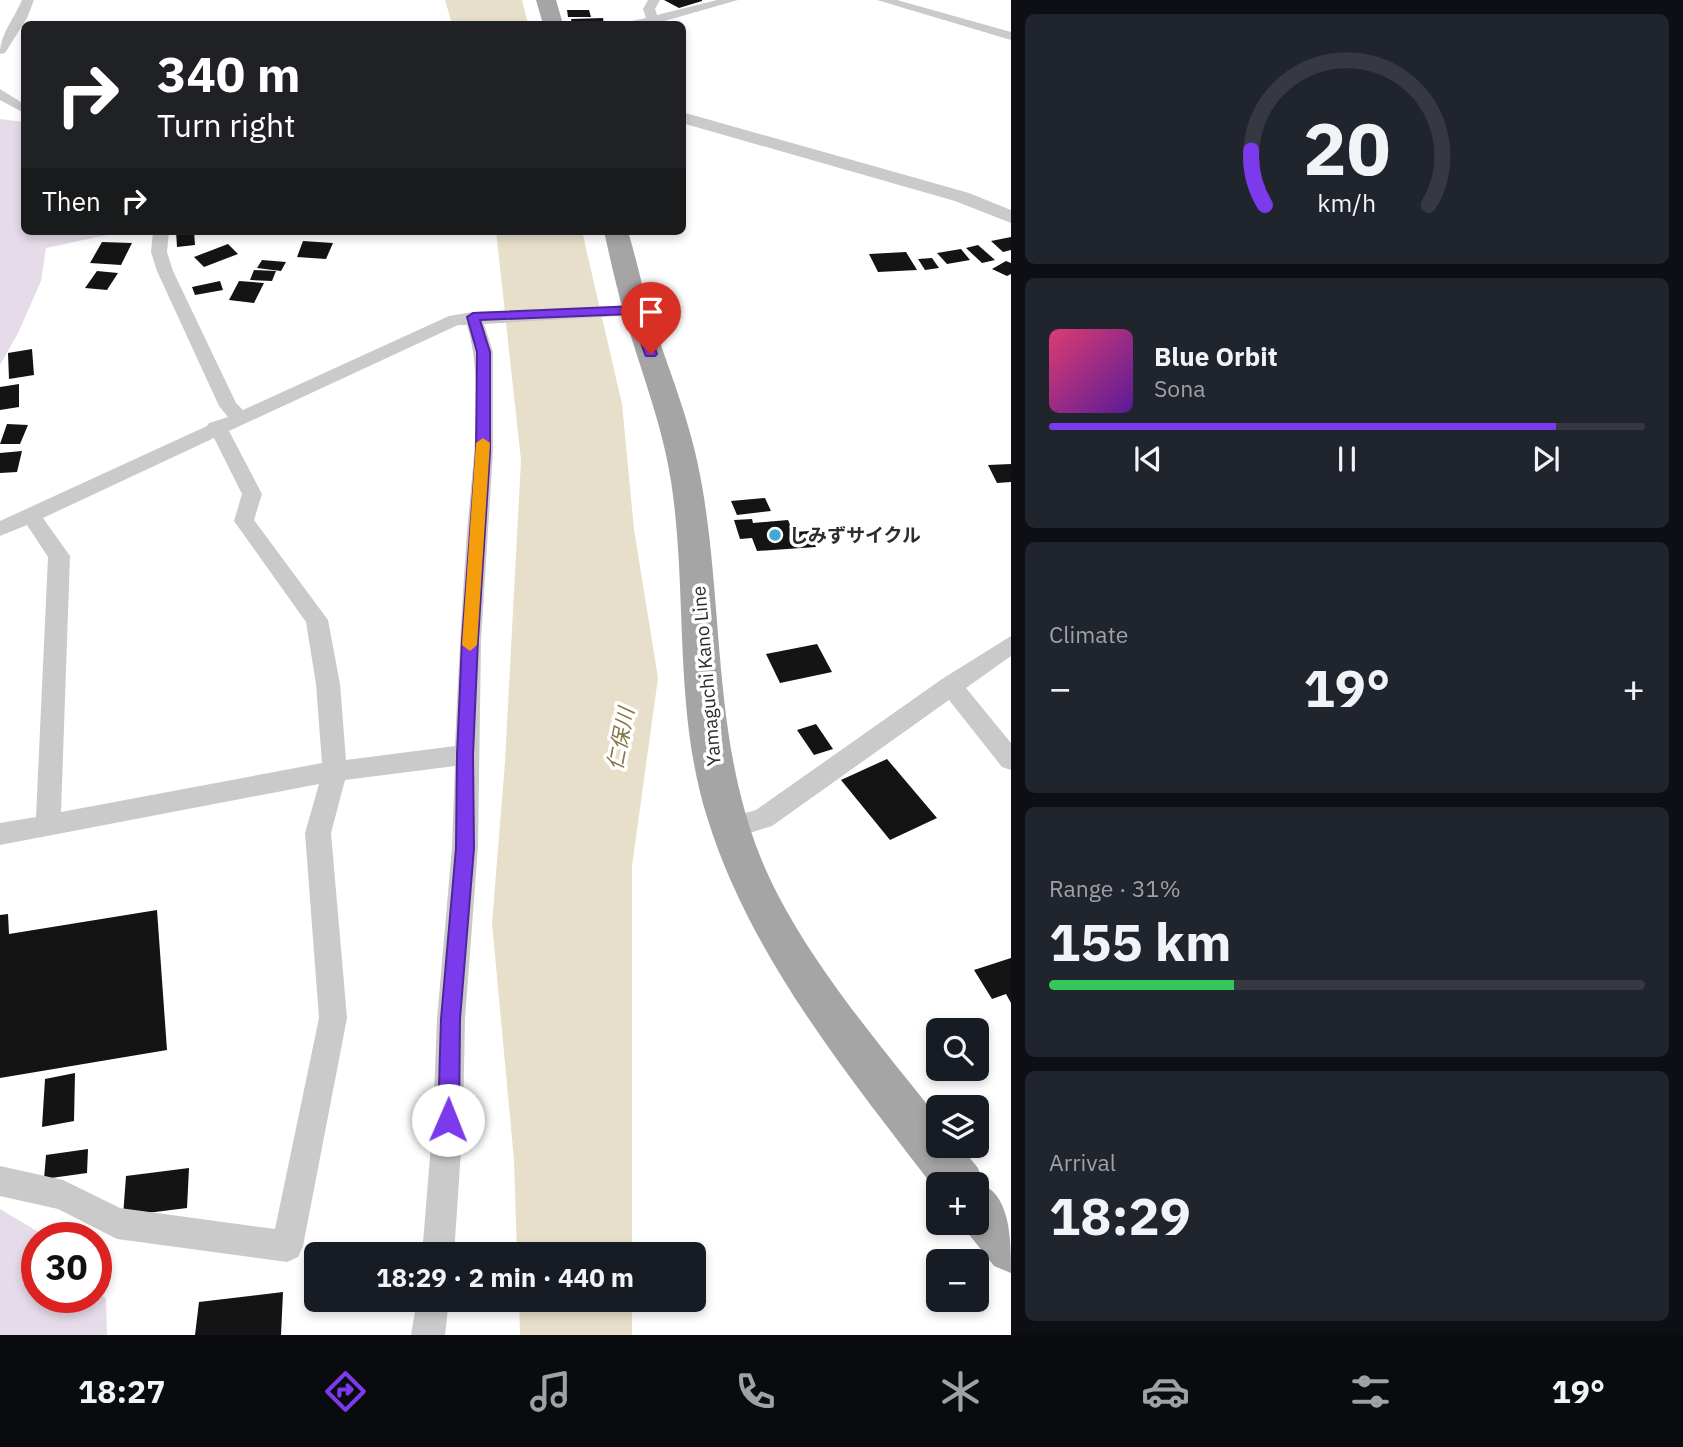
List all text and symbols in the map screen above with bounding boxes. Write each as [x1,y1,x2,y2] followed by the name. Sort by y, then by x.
[157,42,301,105] text: 340 m
[42,49,133,140] icon: right
[1303,100,1391,195] text: 20
[157,104,295,146] text: Turn right
[115,182,153,220] icon: right
[42,184,101,218] text: Then
[1318,186,1376,219] text: km/h
[621,282,681,354] pin
[632,293,670,331] icon: arrive
[1154,339,1278,373] text: Blue Orbit
[1154,373,1206,403] text: Sona
[1129,440,1167,478] icon: previous
[1328,440,1366,478] icon: pause
[1527,440,1565,478] icon: next
[789,523,921,547] place label: しみずサイクル
[767,527,783,543] marker: しみずサイクル
[686,585,726,767] street label: Yamaguchi Kano Line
[1049,619,1128,649] text: Climate
[1304,654,1390,721] text: 19°
[1049,663,1072,712] text: −
[1622,663,1645,712] text: +
[600,703,640,772] water label: 仁保川
[1049,873,1181,903] text: Range · 31%
[1049,908,1231,975] text: 155 km
[926,1018,989,1312] map controls
[926,1018,989,1081] button: search
[411,1083,485,1157] position arrow
[926,1095,989,1158] button: layers
[1049,1147,1116,1177] text: Arrival
[926,1172,989,1235] button: +
[1049,1182,1191,1249] text: 18:29
[21,1222,112,1313] speed limit sign: 30
[926,1249,989,1312] button: −
[376,1260,634,1294] text: 18:29 · 2 min · 440 m
[321,1367,370,1416] icon: directions
[526,1367,575,1416] icon: music
[731,1367,780,1416] icon: phone
[936,1367,985,1416] icon: climate
[1141,1367,1190,1416] icon: car
[1346,1367,1395,1416] icon: filters
[78,1370,165,1412] text: 18:27
[1551,1370,1605,1412] text: 19°

